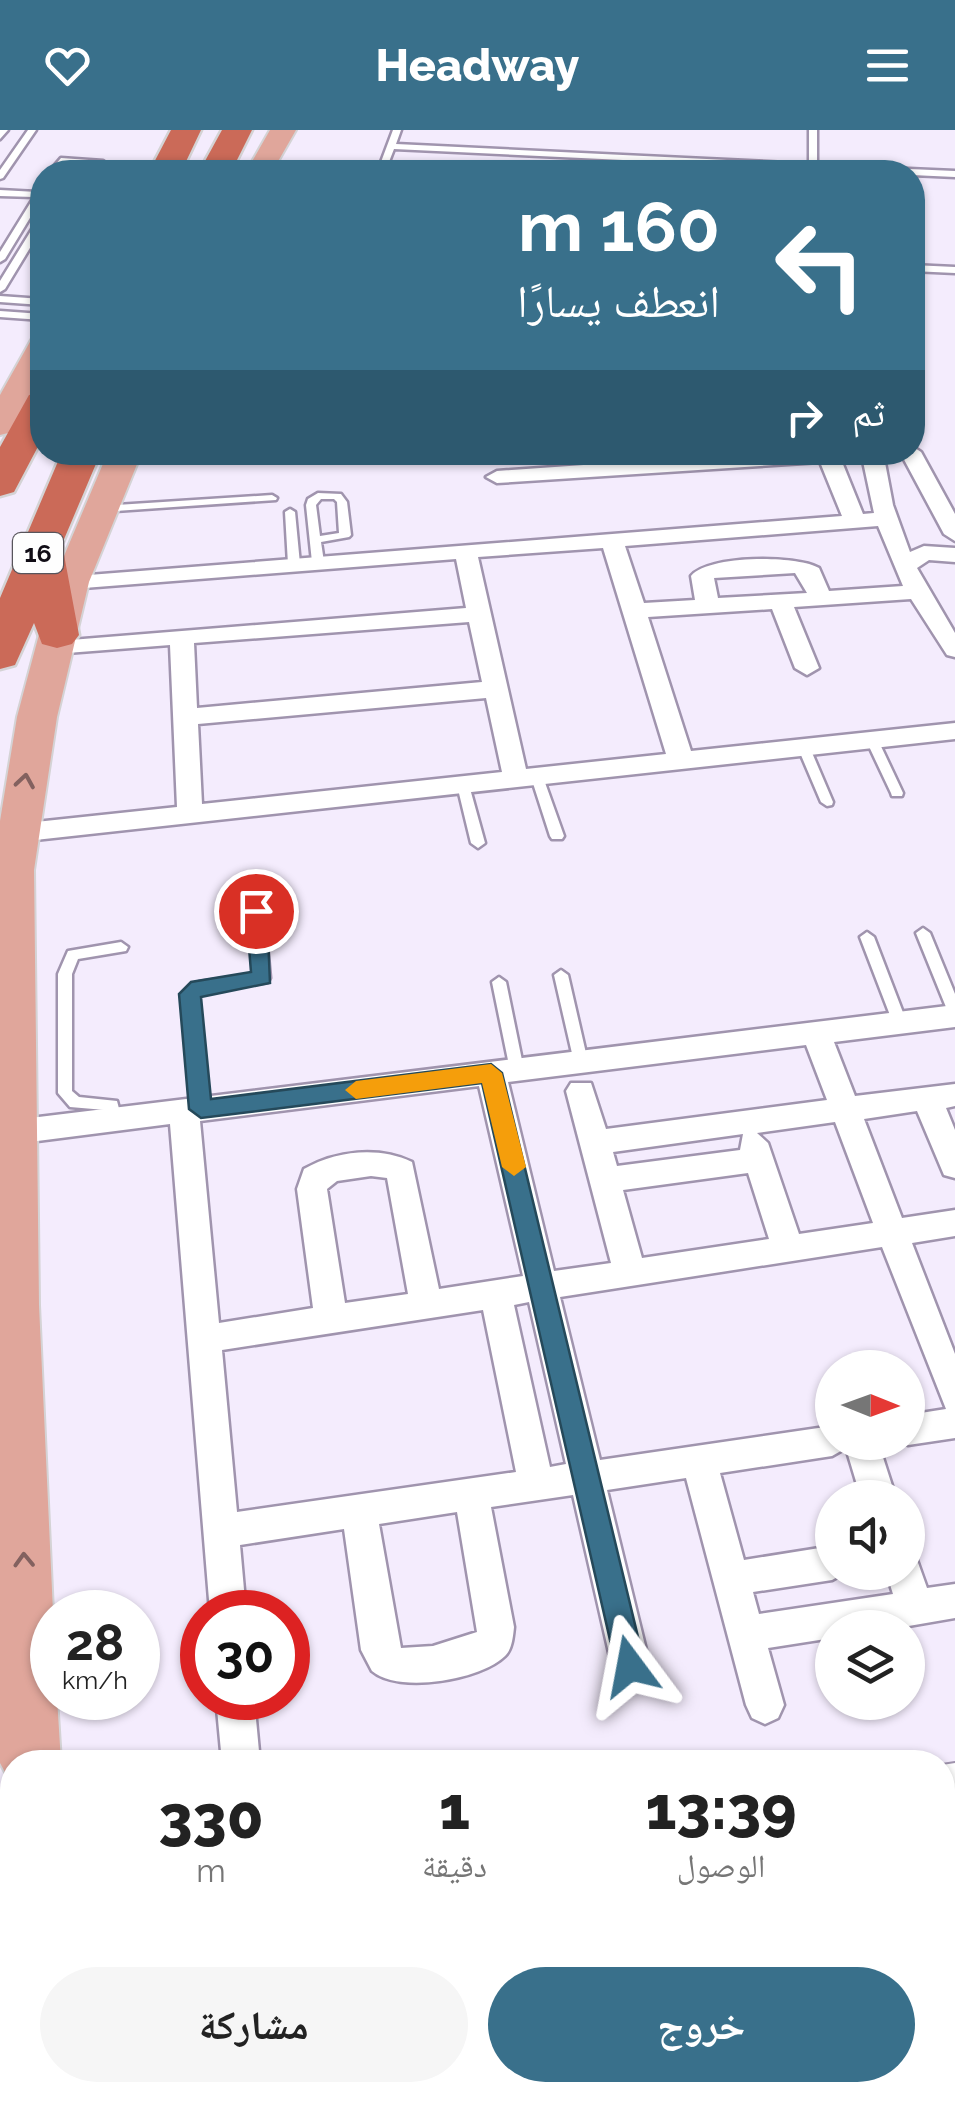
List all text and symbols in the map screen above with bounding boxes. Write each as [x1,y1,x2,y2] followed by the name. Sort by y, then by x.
[40,38,95,93] icon: heart
[860,38,915,93] icon: menu
[376,39,579,92] text: Headway
[518,185,720,267] text: 160 m
[755,200,885,330] icon: left
[517,275,720,328] text: انعطف يسارًا
[777,390,832,445] icon: right
[852,390,885,435] text: ثم
[13,533,63,573] road number: 16
[14,773,35,790] one-way arrow
[214,869,299,954] pin
[229,884,284,939] icon: arrive
[815,1350,925,1460] north arrow
[815,1350,925,1720] map controls
[815,1480,925,1590] button: sound
[14,1552,35,1568] one-way arrow
[180,1590,310,1720] speed limit sign: 30
[815,1610,925,1720] button: layers
[66,1613,124,1672] text: 28
[578,1614,682,1718] position arrow
[62,1665,128,1695] text: km/h
[439,1773,470,1843] text: 1
[645,1773,797,1843] text: 13:39
[158,1782,264,1852] text: 330
[422,1847,487,1884] text: دقيقة
[677,1847,765,1884] text: الوصول
[196,1852,226,1889] text: m
[40,1967,468,2082] button: مشاركة
[488,1967,915,2082] button: خروج

